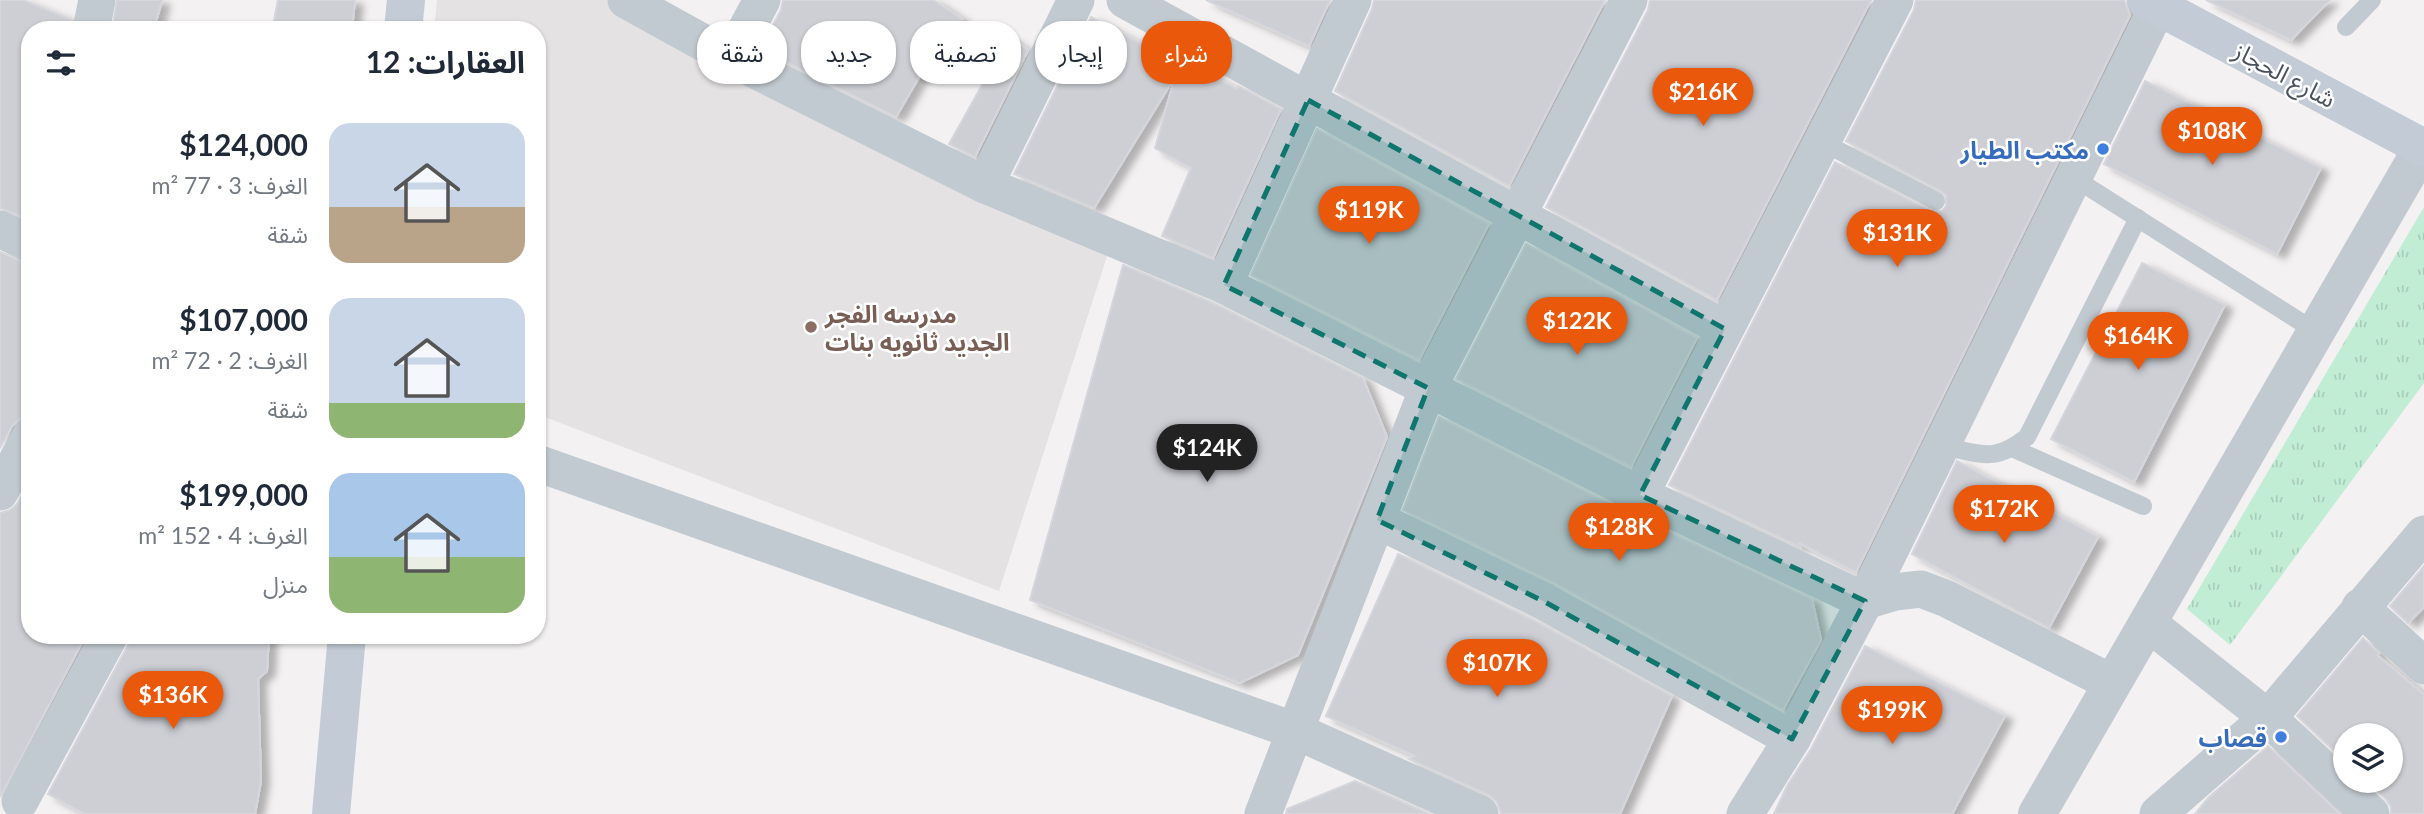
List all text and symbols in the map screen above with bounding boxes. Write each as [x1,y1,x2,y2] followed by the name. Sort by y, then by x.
[697,21,787,84] chip: شقة
[801,21,896,84] chip: جديد
[910,21,1021,84] chip: تصفية
[1035,21,1127,84] chip: إيجار
[1141,21,1232,84] chip: شراء
[2226,35,2341,116] street label: شارع الحجاز
[366,43,525,79] text: العقارات: 12
[42,44,80,82] icon: filters
[1654,68,1752,128] pin: $216K
[1668,77,1738,105] text: $216K
[2163,108,2261,167] pin: $108K
[2177,116,2247,144] text: $108K
[179,126,308,162] text: $124,000
[1960,135,2089,165] place label: مكتب الطيار
[2095,141,2111,157] marker: مكتب الطيار
[385,151,469,235] icon: home
[152,171,308,199] text: الغرف: 3 · 77 m²
[1320,187,1418,246] pin: $119K
[1334,195,1404,223] text: $119K
[1848,210,1946,269] pin: $131K
[1862,218,1932,246] text: $131K
[267,220,308,248] text: شقة
[1528,298,1626,357] pin: $122K
[824,299,1010,357] place label: مدرسه الفجر الجديد ثانويه بنات
[179,301,308,337] text: $107,000
[1542,306,1612,334] text: $122K
[2089,312,2187,372] pin: $164K
[803,319,819,335] marker: مدرسه الفجر الجديد ثانويه بنات
[2103,321,2173,349] text: $164K
[385,326,469,410] icon: home
[152,346,308,374] text: الغرف: 2 · 72 m²
[267,395,308,423] text: شقة
[1158,424,1256,484] pin: $124K
[1172,433,1242,461] text: $124K
[179,476,308,512] text: $199,000
[1955,486,2053,545] pin: $172K
[1969,494,2039,522] text: $172K
[385,501,469,585] icon: home
[1570,504,1668,563] pin: $128K
[1584,512,1654,540] text: $128K
[138,521,308,549] text: الغرف: 4 · 152 m²
[263,570,308,598] text: منزل
[1448,640,1546,699] pin: $107K
[1462,648,1532,676] text: $107K
[124,672,222,731] pin: $136K
[138,680,208,708] text: $136K
[1843,686,1941,746] pin: $199K
[1857,695,1927,723] text: $199K
[2199,723,2267,753] place label: قصاب
[2333,723,2403,793] map controls
[2333,723,2403,793] button: layers
[2273,729,2289,745] marker: قصاب

